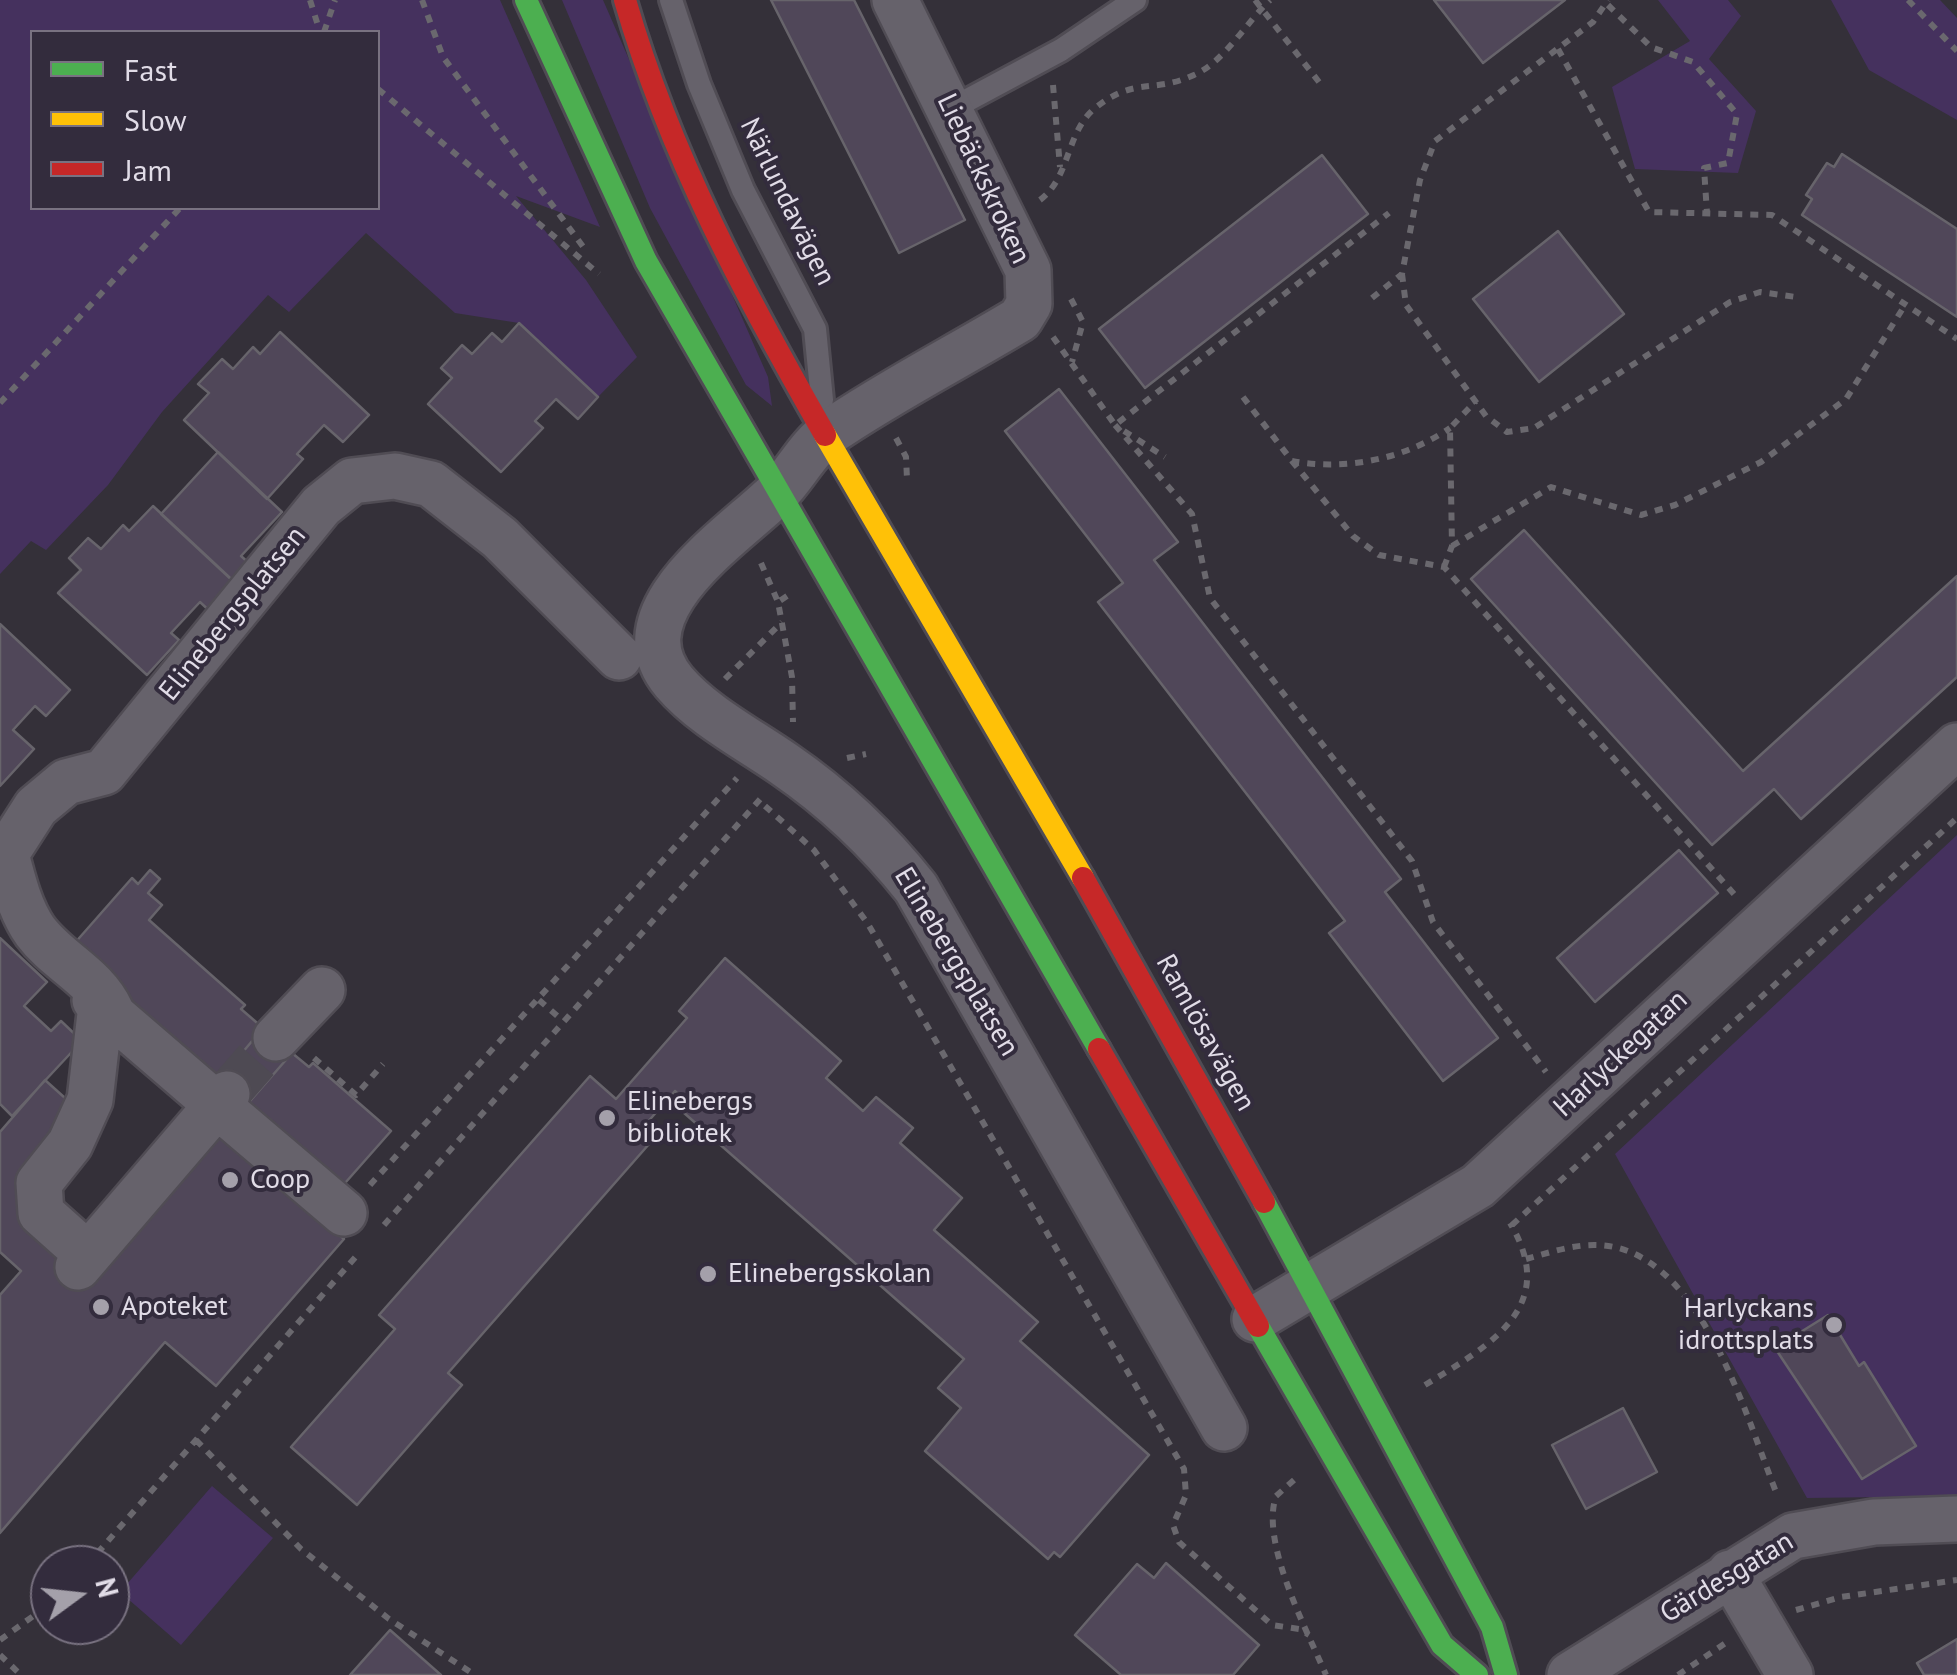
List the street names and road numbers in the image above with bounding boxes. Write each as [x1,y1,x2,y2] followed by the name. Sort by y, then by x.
[929,89,1037,269] street label: Liebäckskroken
[732,113,842,291] street label: Närlundavägen
[153,520,313,708] street label: Elinebergsplatsen
[887,862,1025,1062] street label: Elinebergsplatsen
[1148,949,1262,1117] street label: Ramlösavägen
[1547,984,1695,1124] street label: Harlyckegatan
[1654,1525,1800,1631] street label: Gärdesgatan

